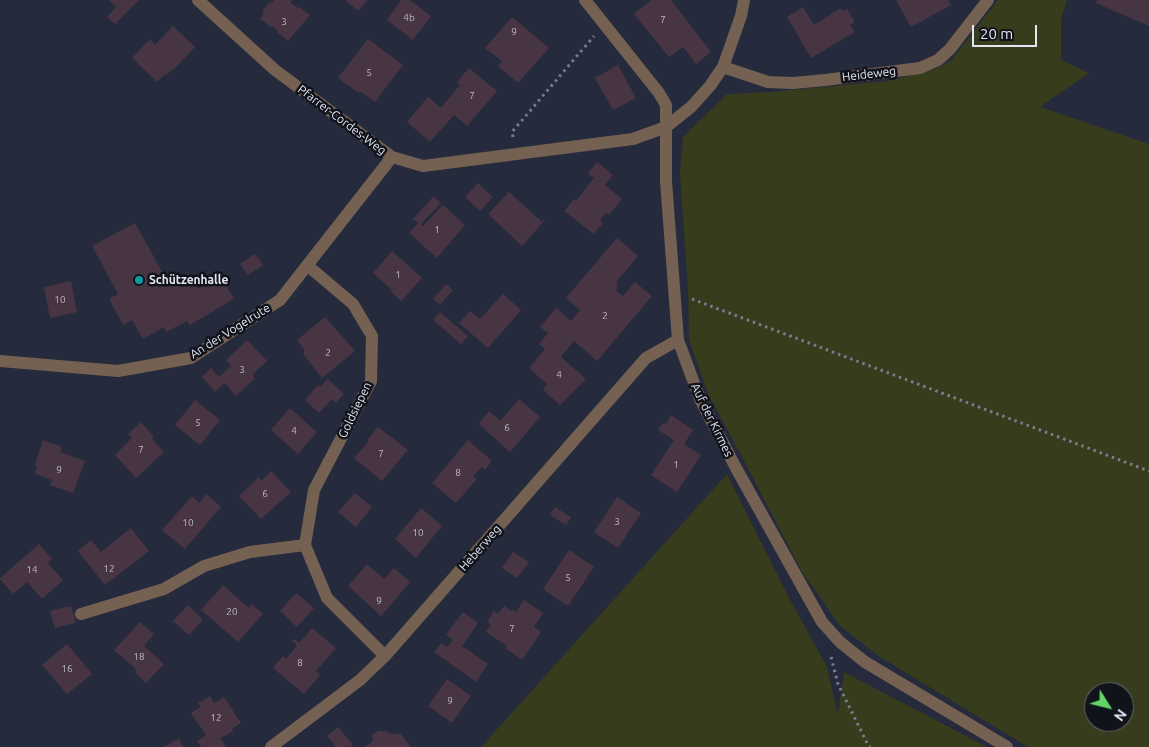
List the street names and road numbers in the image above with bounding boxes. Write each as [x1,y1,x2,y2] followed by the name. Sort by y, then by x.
[841,64,897,84] street label: Heideweg
[295,82,389,158] street label: Pfarrer-Cordes-Weg
[187,301,273,361] street label: An der Vogelrute
[335,380,375,440] street label: Goldsiepen
[688,381,736,459] street label: Auf der Kirmes
[456,522,504,574] street label: Heberweg

